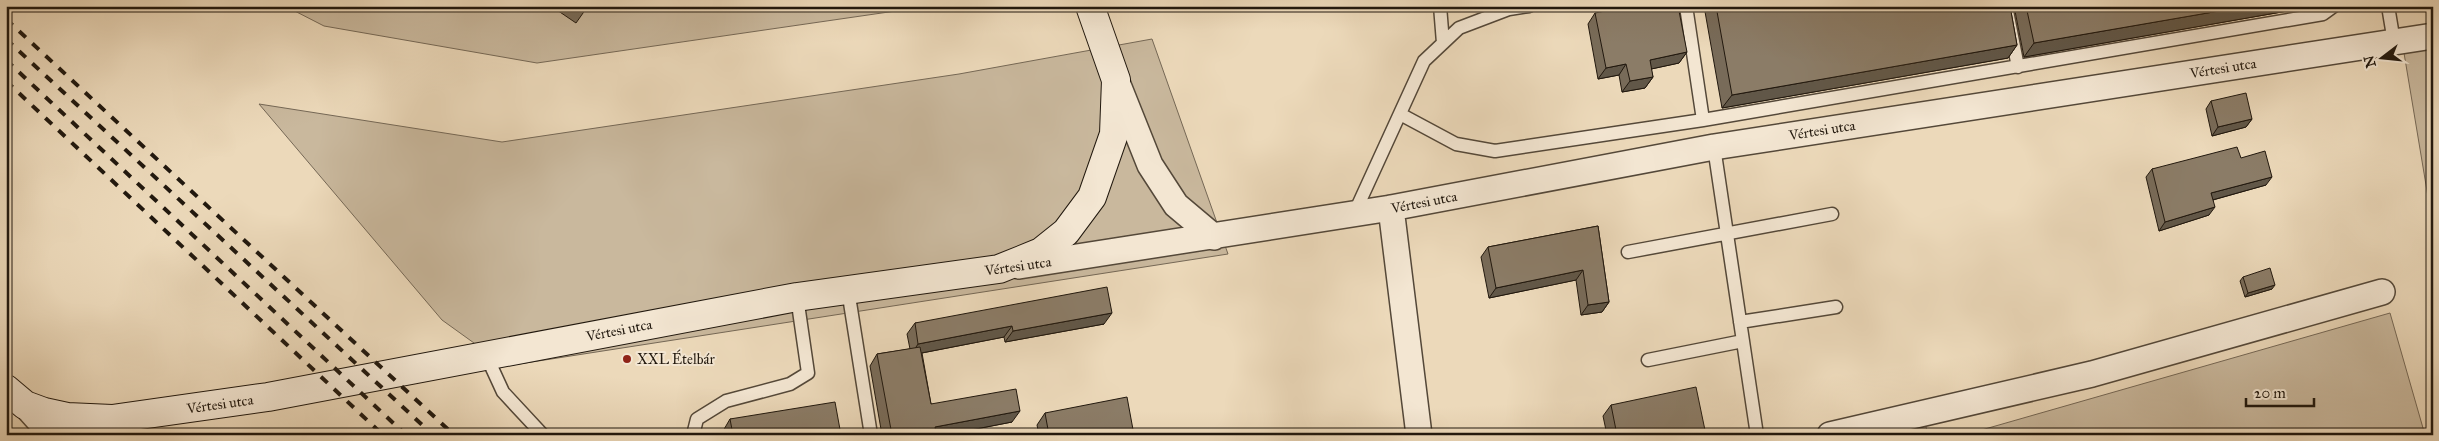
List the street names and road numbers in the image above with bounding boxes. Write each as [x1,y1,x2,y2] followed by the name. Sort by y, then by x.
[2188,55,2258,82] street label: Vértesi utca
[1787,117,1857,144] street label: Vértesi utca
[1389,188,1459,217] street label: Vértesi utca
[983,253,1052,280] street label: Vértesi utca
[584,316,654,345] street label: Vértesi utca
[185,391,254,418] street label: Vértesi utca

